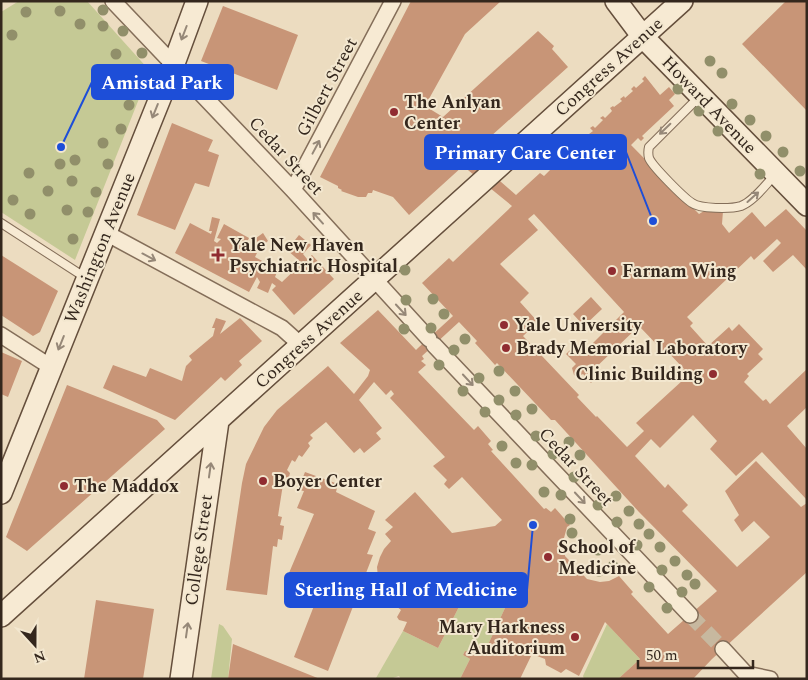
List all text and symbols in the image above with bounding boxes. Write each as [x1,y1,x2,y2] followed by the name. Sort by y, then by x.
[549,11,669,123] street label: Congress Avenue
[179,25,189,40] one-way arrow
[290,33,364,141] street label: Gilbert Street
[655,50,763,160] street label: Howard Avenue
[92,65,233,99] callout: Amistad Park
[101,69,223,98] text: Amistad Park
[404,89,501,137] place label: The Anlyan Center
[150,103,160,118] one-way arrow
[388,106,400,118] marker: The Anlyan Center
[242,110,330,202] street label: Cedar Street
[659,123,672,135] one-way arrow
[425,135,626,169] callout: Primary Care Center
[434,139,617,168] text: Primary Care Center
[312,140,321,155] one-way arrow
[57,168,143,328] street label: Washington Avenue
[746,191,759,203] one-way arrow
[312,212,324,225] one-way arrow
[229,232,398,280] place label: Yale New Haven Psychiatric Hospital
[211,248,225,262] marker: Yale New Haven Psychiatric Hospital
[141,253,156,262] one-way arrow
[622,258,737,285] place label: Farnam Wing
[606,265,618,277] marker: Farnam Wing
[249,283,369,395] street label: Congress Avenue
[395,303,407,316] one-way arrow
[514,312,643,339] place label: Yale University
[498,319,510,331] marker: Yale University
[56,335,66,350] one-way arrow
[516,335,748,362] place label: Brady Memorial Laboratory
[500,342,512,354] marker: Brady Memorial Laboratory
[576,361,703,388] place label: Clinic Building
[707,368,719,380] marker: Clinic Building
[462,374,474,386] one-way arrow
[532,421,620,513] street label: Cedar Street
[206,462,216,478] one-way arrow
[273,468,382,495] place label: Boyer Center
[74,473,179,500] place label: The Maddox
[257,475,269,487] marker: Boyer Center
[58,480,70,492] marker: The Maddox
[574,492,586,504] one-way arrow
[178,493,220,607] street label: College Street
[558,534,636,582] place label: School of Medicine
[542,551,554,563] marker: School of Medicine
[285,573,527,607] callout: Sterling Hall of Medicine
[295,576,517,605] text: Sterling Hall of Medicine
[438,614,565,662] place label: Mary Harkness Auditorium
[10,620,60,670] north arrow
[182,623,192,639] one-way arrow
[569,631,581,643] marker: Mary Harkness Auditorium
[638,638,753,670] scale bar
[646,644,678,667] text: 50 m
[30,645,49,669] text: N

